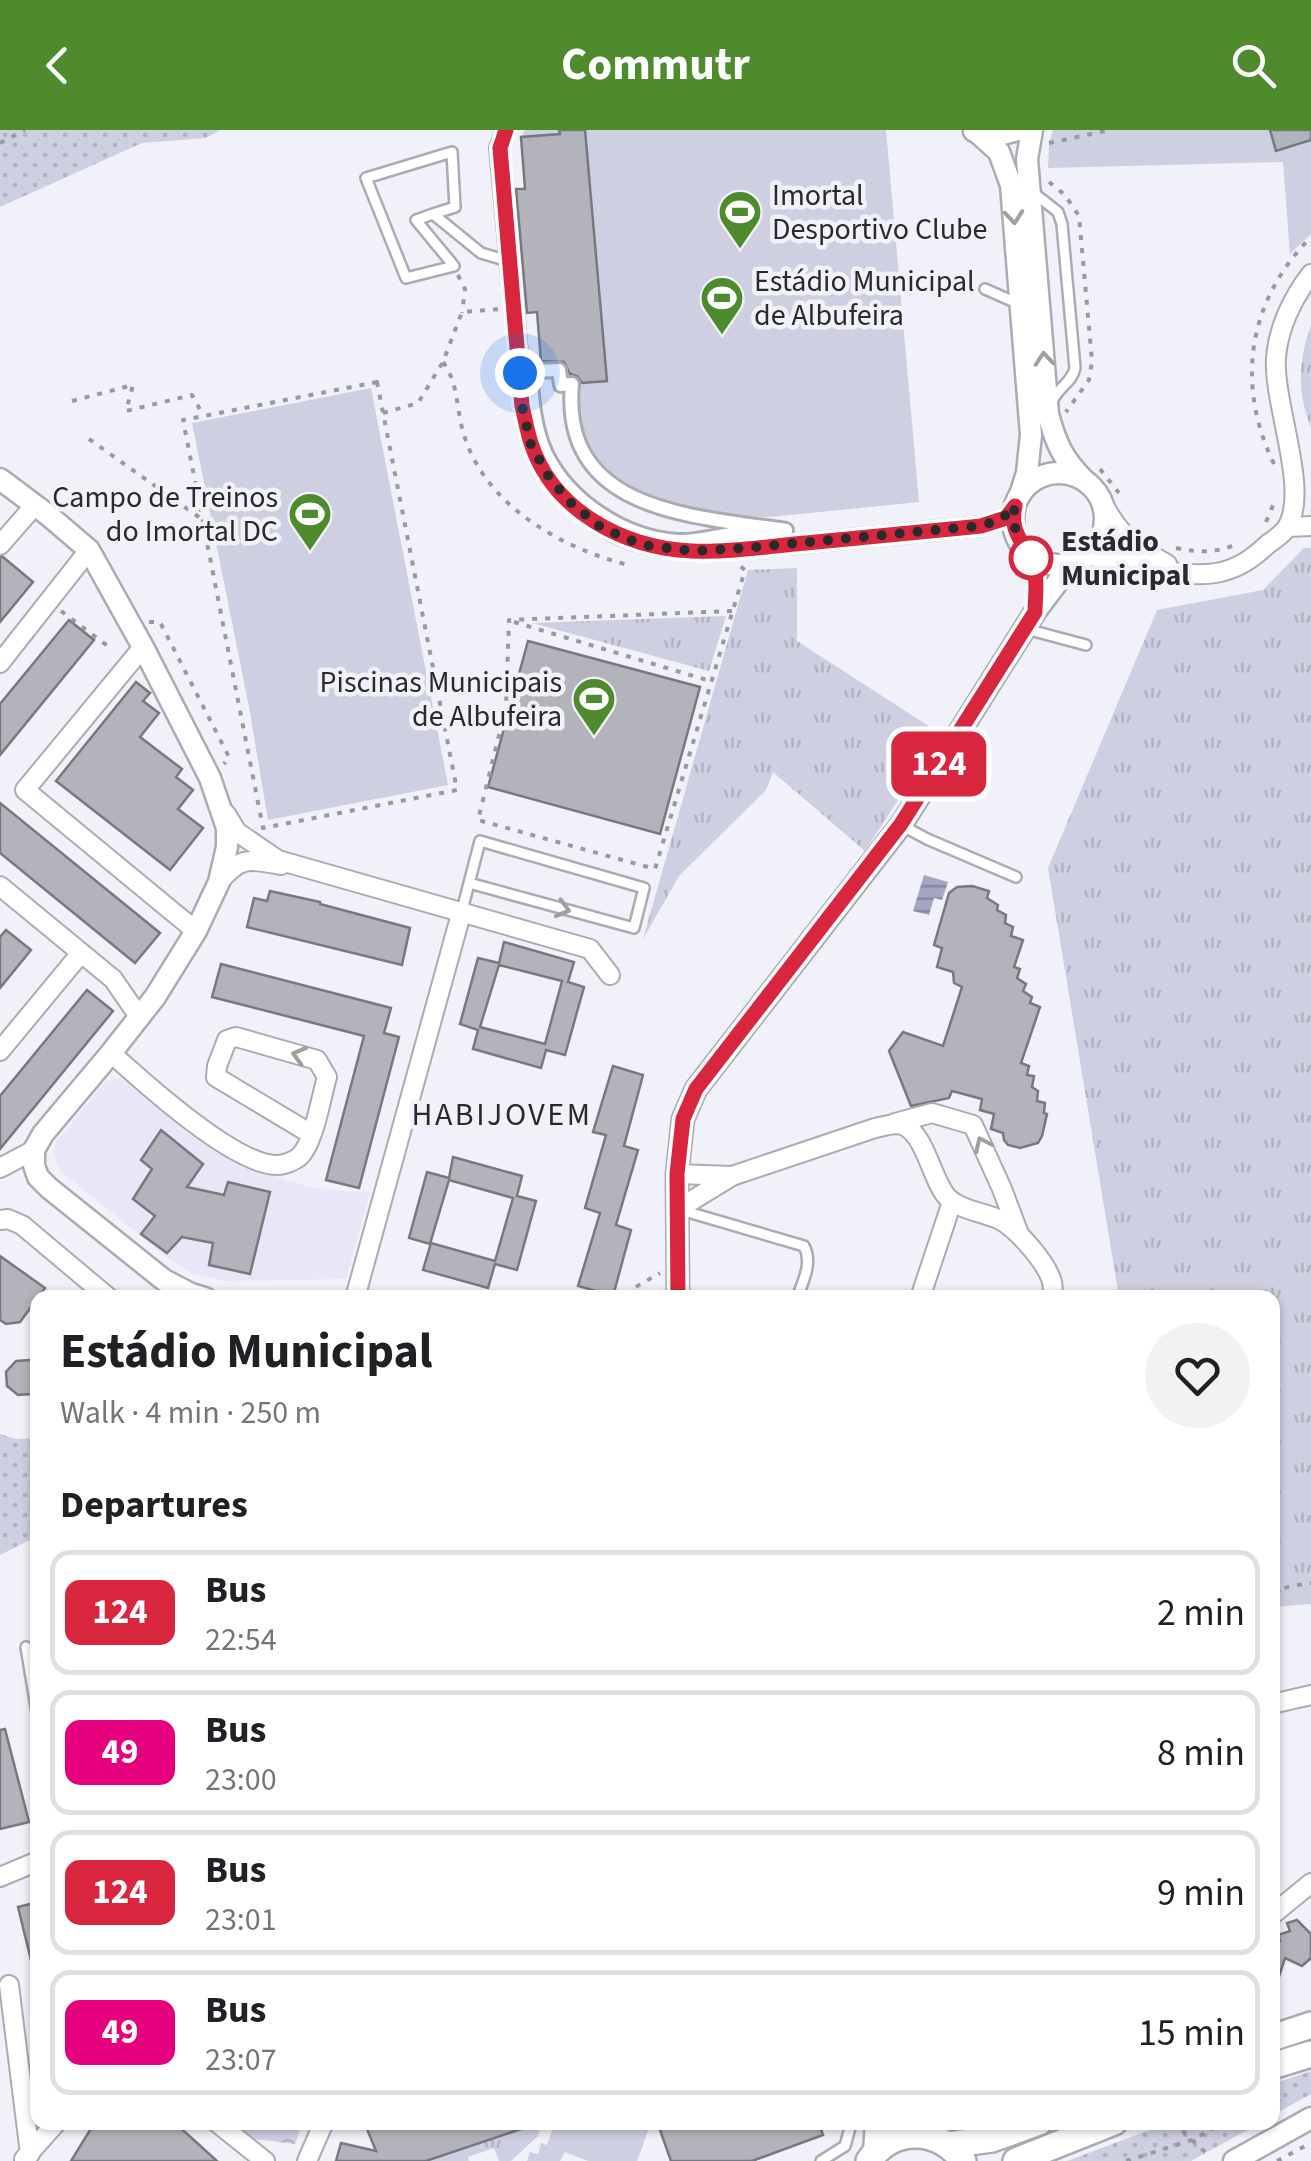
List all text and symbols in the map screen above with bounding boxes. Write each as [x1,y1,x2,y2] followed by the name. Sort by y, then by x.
[561,33,750,97] text: Commutr
[30,38,85,93] icon: back
[1226,38,1281,93] icon: search
[772,174,987,251] place label: Imortal Desportivo Clube
[717,189,763,250] sports icon: Imortal Desportivo Clube
[1003,209,1025,225] one-way arrow
[754,260,975,337] place label: Estádio Municipal de Albufeira
[699,275,745,336] sports icon: Estádio Municipal de Albufeira
[495,348,545,398] your location
[1033,350,1055,366] one-way arrow
[52,476,278,553] place label: Campo de Treinos do Imortal DC
[287,491,333,552] sports icon: Campo de Treinos do Imortal DC
[1061,520,1190,597] place label: Estádio Municipal
[1010,537,1052,579] marker: Estádio Municipal
[320,661,562,738] place label: Piscinas Municipais de Albufeira
[571,676,617,737] sports icon: Piscinas Municipais de Albufeira
[882,732,996,796] line badge: 124
[911,739,967,789] text: 124
[554,897,571,918] one-way arrow
[291,1046,308,1067] one-way arrow
[412,1092,592,1138] district label: HABIJOVEM
[974,1136,994,1154] one-way arrow
[60,1318,433,1386] text: Estádio Municipal
[1145,1323,1250,1428] button: heart
[60,1390,321,1436] text: Walk · 4 min · 250 m
[60,1478,248,1532] text: Departures
[205,1563,266,1617] text: Bus
[1157,1586,1245,1640] text: 2 min
[92,1587,148,1637] text: 124
[205,1617,277,1663] text: 22:54
[205,1703,266,1757] text: Bus
[1157,1726,1245,1780] text: 8 min
[102,1727,138,1777] text: 49
[205,1757,277,1803] text: 23:00
[205,1843,266,1897] text: Bus
[1157,1866,1245,1920] text: 9 min
[92,1867,148,1917] text: 124
[205,1897,277,1943] text: 23:01
[205,1983,266,2037] text: Bus
[1138,2006,1245,2060] text: 15 min
[102,2007,138,2057] text: 49
[205,2037,277,2083] text: 23:07

